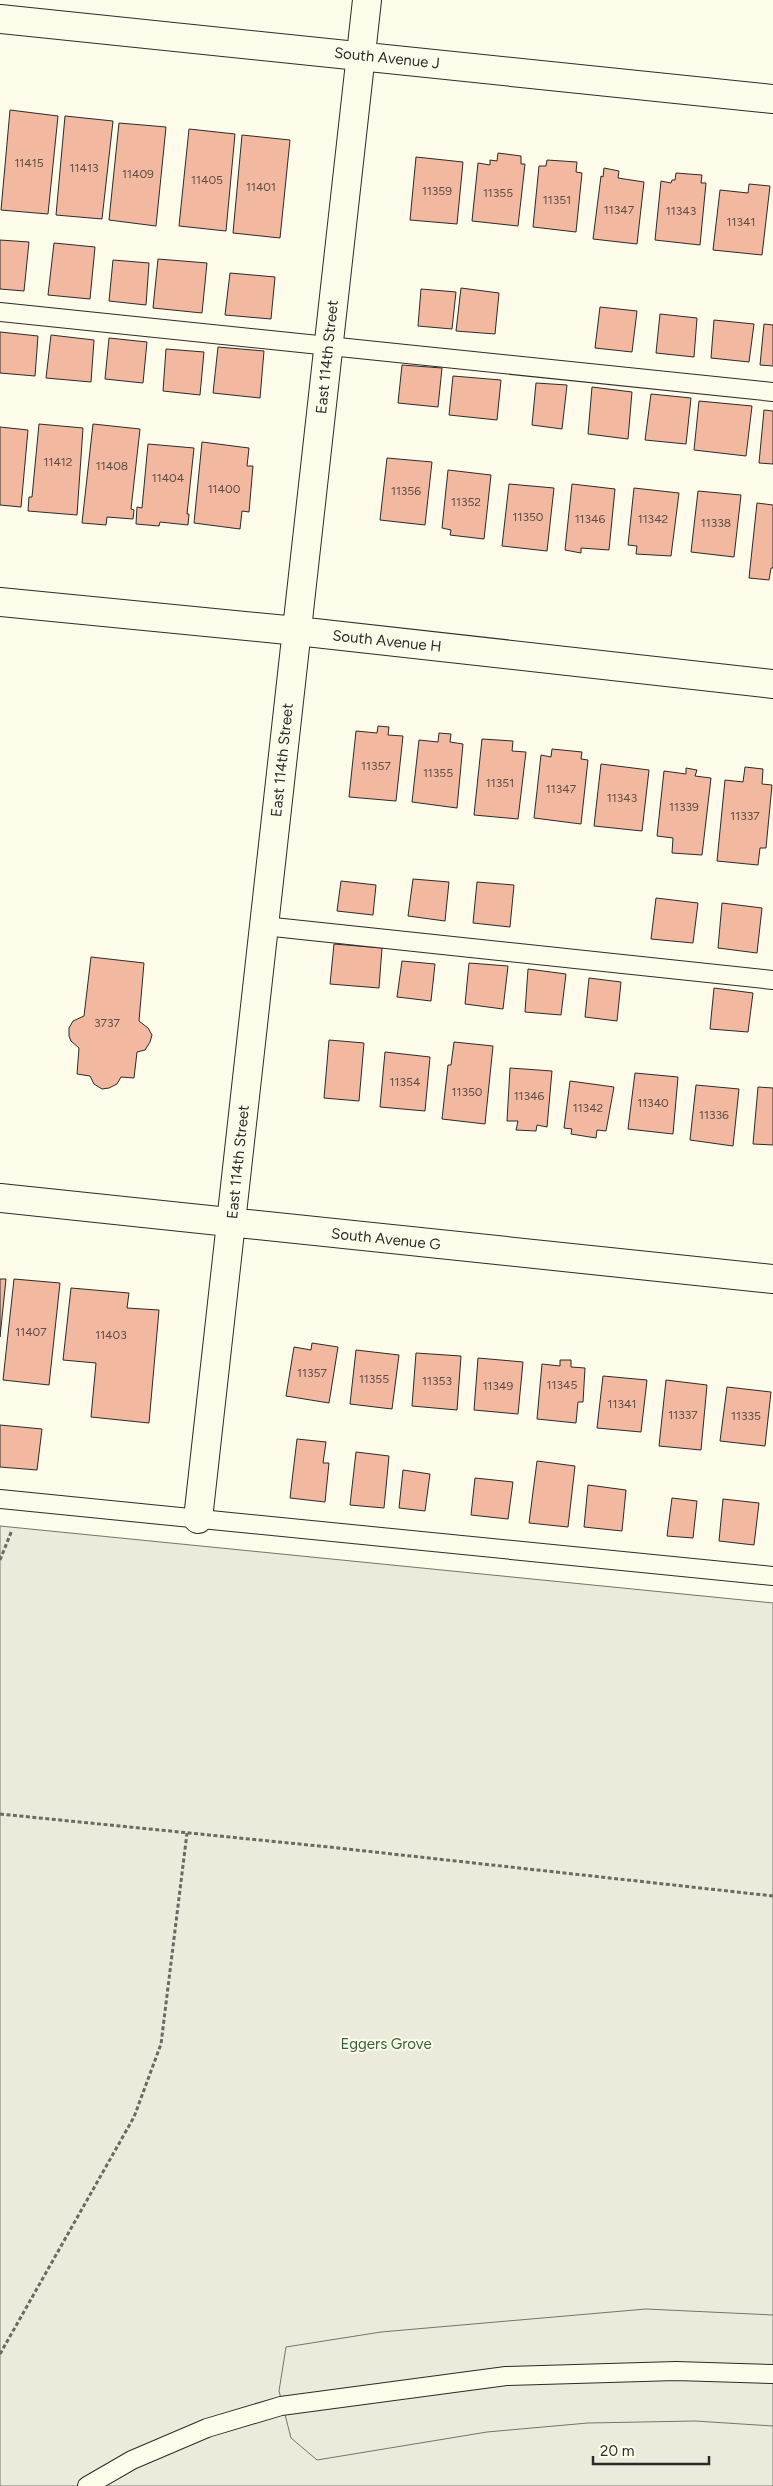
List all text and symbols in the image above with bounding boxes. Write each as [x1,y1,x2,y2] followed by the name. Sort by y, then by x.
[333,43,441,73] street label: South Avenue J
[14,156,44,170] house number: 11415
[70,161,98,175] house number: 11413
[122,167,154,181] house number: 11409
[191,173,223,187] house number: 11405
[246,180,276,194] house number: 11401
[422,184,452,198] house number: 11359
[483,186,513,200] house number: 11355
[543,193,571,207] house number: 11351
[604,203,635,217] house number: 11347
[666,204,696,218] house number: 11343
[727,215,755,229] house number: 11341
[312,299,342,415] street label: East 114th Street
[43,455,73,469] house number: 11412
[96,459,128,473] house number: 11408
[152,471,185,485] house number: 11404
[208,482,241,496] house number: 11400
[391,484,421,498] house number: 11356
[451,495,481,509] house number: 11352
[512,510,544,524] house number: 11350
[575,512,606,526] house number: 11346
[638,512,668,526] house number: 11342
[701,516,731,530] house number: 11338
[331,626,443,656] street label: South Avenue H
[267,702,297,818] street label: East 114th Street
[361,759,391,773] house number: 11357
[423,766,453,780] house number: 11355
[486,776,514,790] house number: 11351
[546,782,577,796] house number: 11347
[607,791,637,805] house number: 11343
[669,800,699,814] house number: 11339
[730,809,760,823] house number: 11337
[94,1016,121,1030] house number: 3737
[390,1075,421,1089] house number: 11354
[451,1085,483,1099] house number: 11350
[514,1089,545,1103] house number: 11346
[637,1096,669,1110] house number: 11340
[573,1101,603,1115] house number: 11342
[223,1104,253,1220] street label: East 114th Street
[699,1108,729,1122] house number: 11336
[330,1224,442,1254] street label: South Avenue G
[15,1325,47,1339] house number: 11407
[95,1328,127,1342] house number: 11403
[297,1366,327,1380] house number: 11357
[359,1372,389,1386] house number: 11355
[422,1374,452,1388] house number: 11353
[547,1378,577,1392] house number: 11345
[483,1379,514,1393] house number: 11349
[608,1397,636,1411] house number: 11341
[668,1408,698,1422] house number: 11337
[731,1409,761,1423] house number: 11335
[340,2035,432,2053] park label: Eggers Grove
[593,2434,709,2466] scale bar
[600,2442,634,2460] text: 20 m

